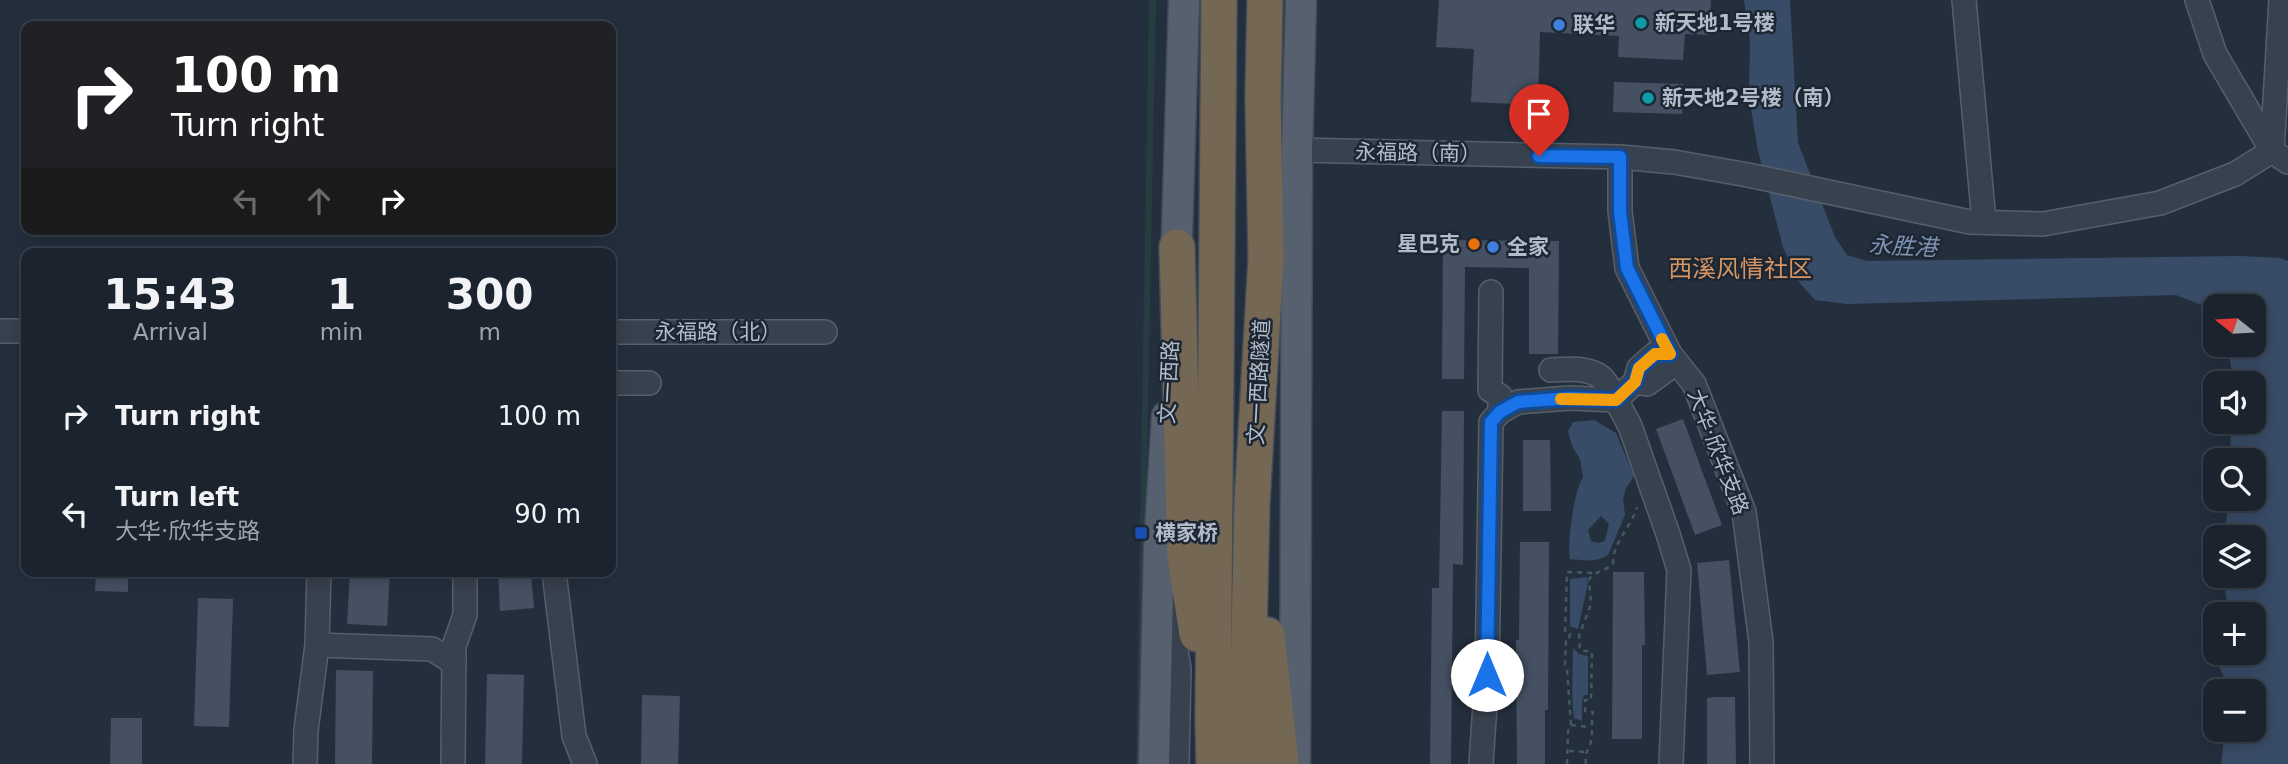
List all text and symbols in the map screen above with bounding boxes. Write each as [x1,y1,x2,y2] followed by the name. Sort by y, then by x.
[1655,11,1775,35] place label: 新天地1号楼
[1573,13,1615,37] place label: 联华
[1633,15,1649,31] marker: 新天地1号楼
[1551,17,1567,33] marker: 联华
[171,47,341,104] text: 100 m
[56,49,147,140] icon: right
[1509,84,1569,156] pin
[1662,86,1845,110] place label: 新天地2号楼（南）
[1640,90,1656,106] marker: 新天地2号楼（南）
[1520,95,1558,133] icon: arrive
[171,106,324,144] text: Turn right
[1355,140,1481,166] street label: 永福路（南）
[227,182,265,220] icon: left
[300,182,338,220] icon: ahead
[373,182,411,220] icon: right
[1868,231,1941,261] water label: 永胜港
[1397,232,1460,256] place label: 星巴克
[1507,235,1549,259] place label: 全家
[1466,236,1482,252] marker: 星巴克
[1485,239,1501,255] marker: 全家
[1668,255,1812,283] district label: 西溪风情社区
[104,270,237,319] text: 15:43
[327,270,356,319] text: 1
[446,270,533,319] text: 300
[2203,294,2266,357] north arrow
[2203,294,2266,742] map controls
[1244,318,1274,446] street label: 文一西路隧道
[133,319,208,345] text: Arrival
[320,319,363,345] text: min
[478,319,501,345] text: m
[655,320,781,344] street label: 永福路（北）
[1155,339,1183,425] street label: 文一西路
[2203,371,2266,434] button: sound
[1683,386,1753,518] street label: 大华·欣华支路
[56,397,94,435] icon: right
[115,401,260,431] text: Turn right
[498,401,581,431] text: 100 m
[2203,448,2266,511] button: search
[115,482,239,512] text: Turn left
[56,495,94,533] icon: left
[514,499,581,529] text: 90 m
[115,518,260,544] text: 大华·欣华支路
[1155,521,1218,545] place label: 横家桥
[1133,525,1149,541] marker: 横家桥
[2203,525,2266,588] button: layers
[2203,602,2266,665] button: +
[1450,638,1524,712] position arrow
[2203,679,2266,742] button: −

